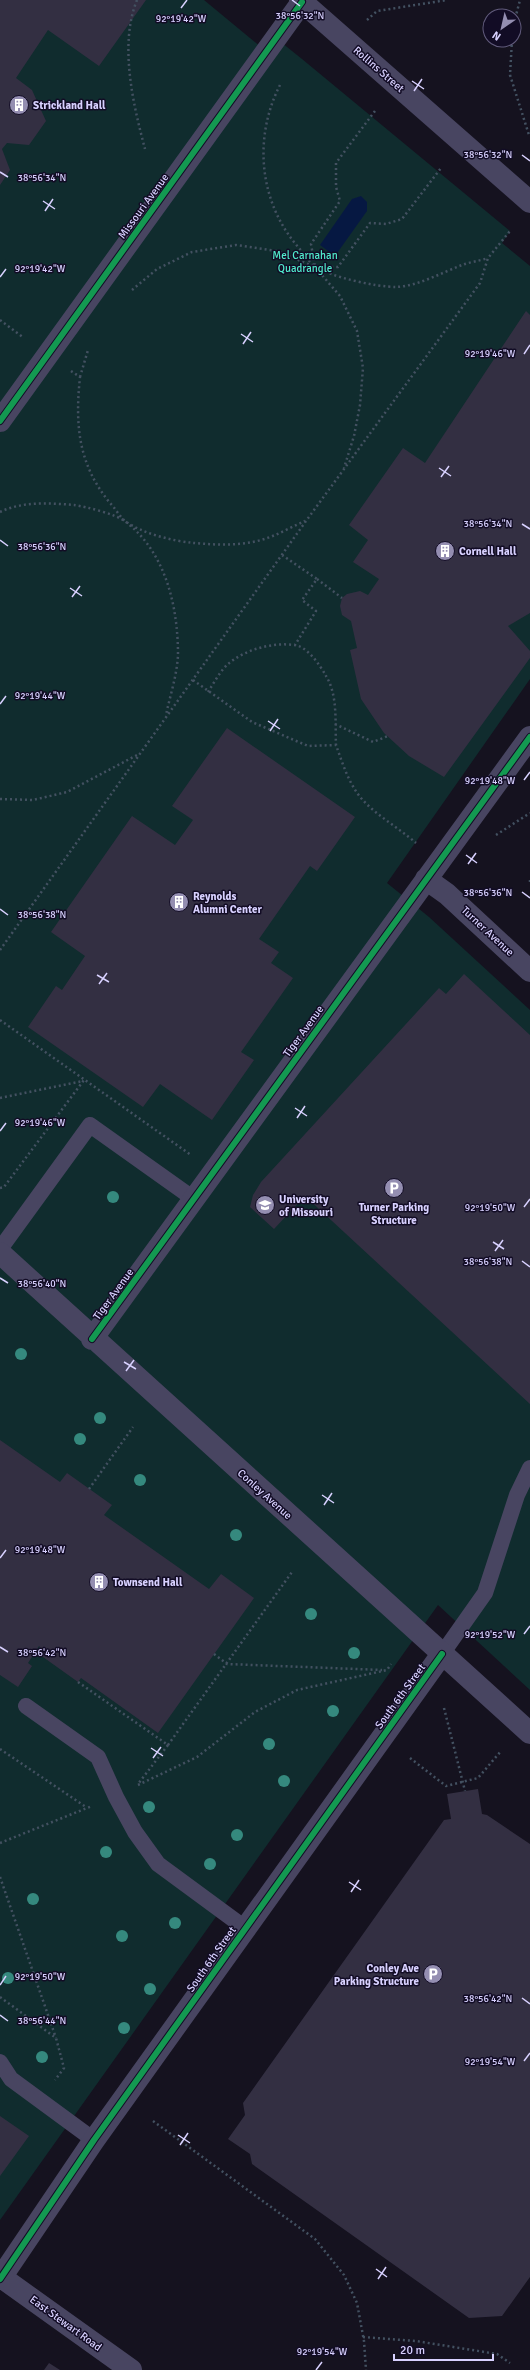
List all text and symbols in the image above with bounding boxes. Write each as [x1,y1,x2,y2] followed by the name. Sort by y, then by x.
[482,8,522,48] north arrow
[276,10,324,22] text: 38°56'32"N
[156,13,207,25] text: 92°19'42"W
[490,28,503,43] text: N
[351,44,407,95] street label: Rollins Street
[8,94,30,116] building icon: Strickland Hall
[33,99,106,112] place label: Strickland Hall
[464,149,512,161] text: 38°56'32"N
[115,171,171,241] street label: Missouri Avenue
[18,172,66,184] text: 38°56'34"N
[272,249,338,275] park label: Mel Carnahan Quadrangle
[15,263,66,275] text: 92°19'42"W
[465,348,516,360] text: 92°19'46"W
[464,518,512,530] text: 38°56'34"N
[434,540,456,562] building icon: Cornell Hall
[18,541,66,553] text: 38°56'36"N
[459,545,517,558] place label: Cornell Hall
[15,690,66,702] text: 92°19'44"W
[465,775,516,787] text: 92°19'48"W
[464,887,512,899] text: 38°56'36"N
[193,890,262,916] place label: Reynolds Alumni Center
[168,891,190,913] building icon: Reynolds Alumni Center
[459,904,517,959] street label: Turner Avenue
[18,909,66,921] text: 38°56'38"N
[280,1003,326,1060] street label: Tiger Avenue
[15,1117,66,1129] text: 92°19'46"W
[383,1177,405,1199] parking icon: Turner Parking Structure
[279,1193,333,1219] place label: University of Missouri
[254,1194,276,1216] school or university icon: University of Missouri
[359,1201,429,1227] place label: Turner Parking Structure
[465,1202,516,1214] text: 92°19'50"W
[464,1256,512,1268] text: 38°56'38"N
[90,1266,136,1323] street label: Tiger Avenue
[18,1278,66,1290] text: 38°56'40"N
[235,1467,295,1522] street label: Conley Avenue
[15,1544,66,1556] text: 92°19'48"W
[88,1571,110,1593] building icon: Townsend Hall
[113,1576,183,1589] place label: Townsend Hall
[465,1629,516,1641] text: 92°19'52"W
[18,1647,66,1659] text: 38°56'42"N
[373,1661,428,1731] street label: South 6th Street
[184,1924,239,1995] street label: South 6th Street
[334,1962,420,1988] place label: Conley Ave Parking Structure
[422,1963,444,1985] parking icon: Conley Ave Parking Structure
[15,1971,66,1983] text: 92°19'50"W
[464,1993,512,2005] text: 38°56'42"N
[18,2015,66,2027] text: 38°56'44"N
[465,2056,516,2068] text: 92°19'54"W
[27,2293,104,2354] street label: East Stewart Road
[394,2336,493,2362] scale bar
[400,2343,425,2358] text: 20 m
[297,2346,348,2358] text: 92°19'54"W

